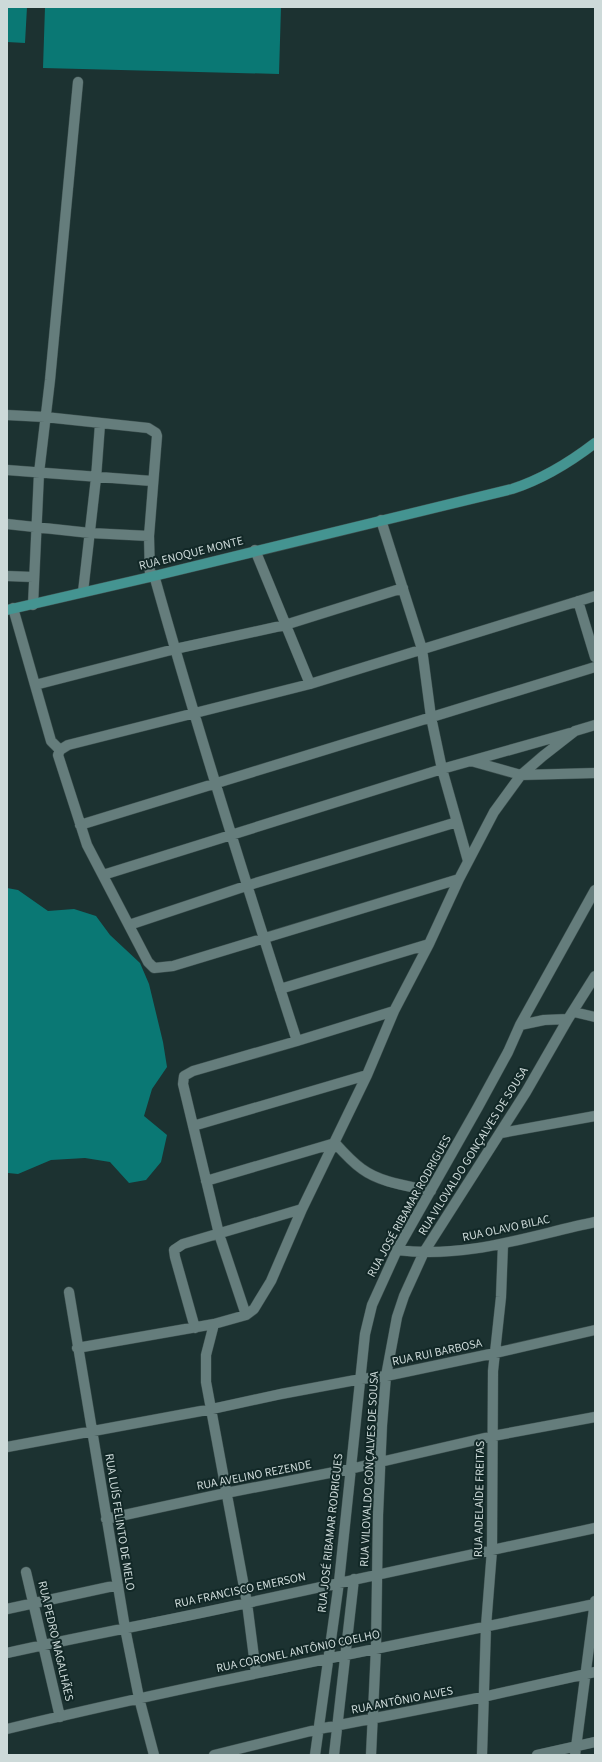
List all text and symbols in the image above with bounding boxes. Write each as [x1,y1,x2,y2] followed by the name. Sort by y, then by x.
[137,532,245,575] street label: RUA ENOQUE MONTE
[414,1063,533,1239] street label: RUA VILOVALDO GONÇALVES DE SOUSA
[363,1132,456,1280] street label: RUA JOSÉ RIBAMAR RODRIGUES
[461,1211,552,1246] street label: RUA OLAVO BILAC
[390,1335,484,1370] street label: RUA RUI BARBOSA
[356,1370,383,1567] street label: RUA VILOVALDO GONÇALVES DE SOUSA
[470,1441,489,1557] street label: RUA ADELAÍDE FREITAS
[100,1452,139,1592] street label: RUA LUÍS FELINTO DE MELO
[314,1453,347,1614] street label: RUA JOSÉ RIBAMAR RODRIGUES
[195,1456,313,1495] street label: RUA AVELINO REZENDE
[173,1568,307,1613] street label: RUA FRANCISCO EMERSON
[33,1579,78,1703] street label: RUA PEDRO MAGALHÃES
[215,1626,382,1677] street label: RUA CORONEL ANTÔNIO COELHO
[350,1682,454,1719] street label: RUA ANTÔNIO ALVES

